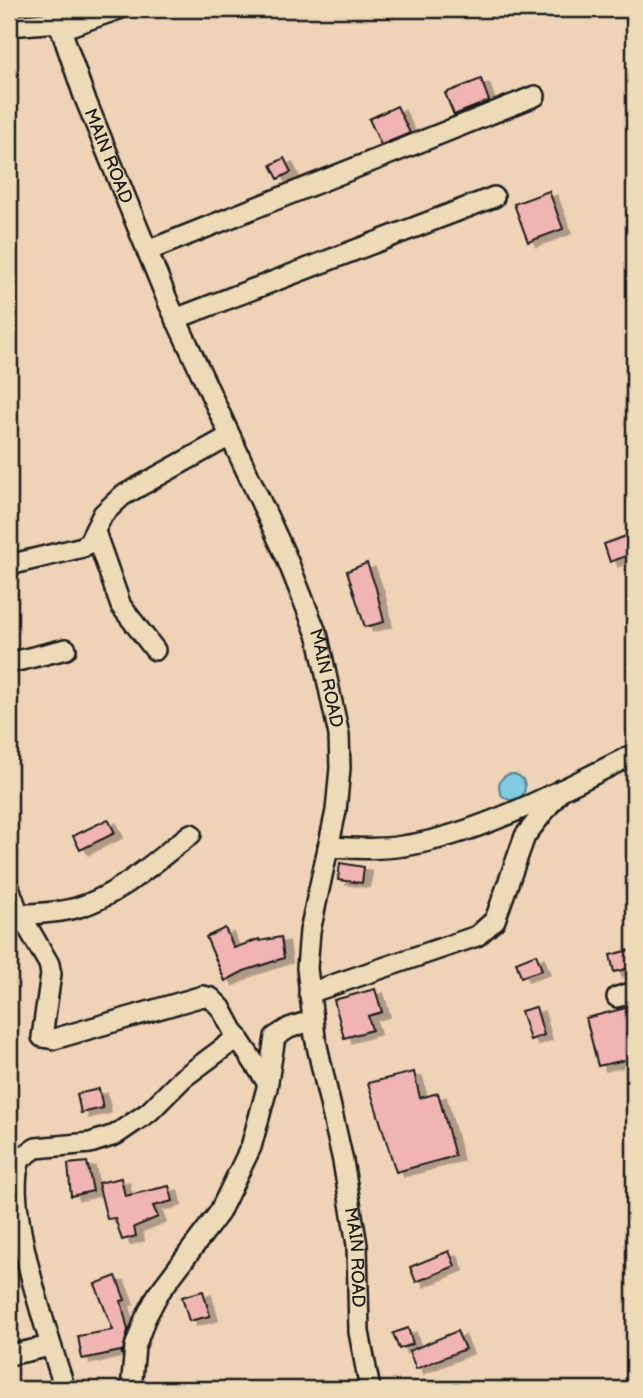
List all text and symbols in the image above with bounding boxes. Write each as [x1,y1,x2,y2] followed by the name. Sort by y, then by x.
[79,106,137,207] street label: MAIN ROAD
[305,626,347,730] street label: MAIN ROAD
[340,1206,368,1308] street label: MAIN ROAD

